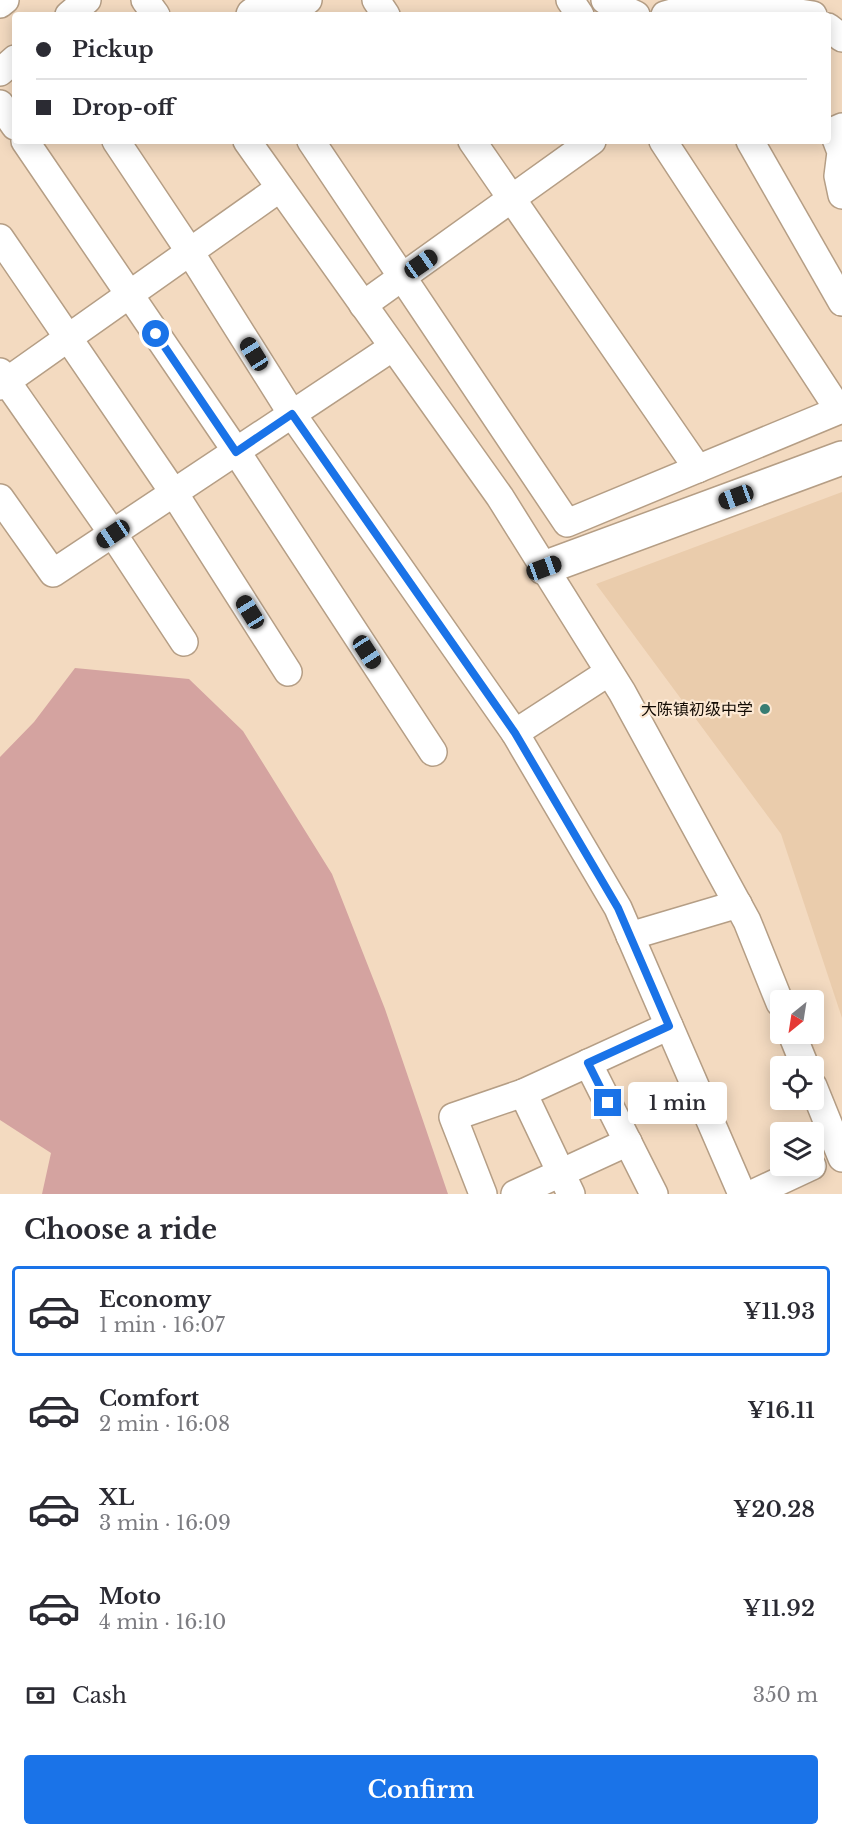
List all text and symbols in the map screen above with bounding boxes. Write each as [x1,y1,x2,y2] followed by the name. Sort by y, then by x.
[72,36,154,63] text: Pickup
[72,94,174,121] text: Drop-off
[401,246,441,282] car
[142,320,169,347] route start
[237,334,271,374] car
[716,482,756,512] car
[93,516,133,552] car
[524,553,564,583] car
[233,592,267,632] car
[350,632,384,672] car
[641,699,753,719] place label: 大陈镇初级中学
[758,702,772,716] marker: 大陈镇初级中学
[770,990,824,1044] north arrow
[770,990,824,1176] map controls
[770,1056,824,1110] button: locate
[629,1082,728,1124] callout: 1 min
[594,1089,621,1116] route end
[649,1091,706,1115] text: 1 min
[770,1122,824,1176] button: layers
[24,1213,217,1246] text: Choose a ride
[27,1284,81,1338] icon: car
[99,1286,211,1313] text: Economy
[743,1298,815,1325] text: ¥11.93
[99,1313,225,1337] text: 1 min · 16:07
[27,1383,81,1437] icon: car
[99,1385,199,1412] text: Comfort
[747,1397,815,1424] text: ¥16.11
[99,1412,230,1436] text: 2 min · 16:08
[27,1482,81,1536] icon: car
[99,1484,134,1511] text: XL
[733,1496,815,1523] text: ¥20.28
[99,1511,231,1535] text: 3 min · 16:09
[27,1581,81,1635] icon: car
[99,1583,161,1610] text: Moto
[743,1595,815,1622] text: ¥11.92
[99,1610,226,1634] text: 4 min · 16:10
[24,1679,57,1712] icon: cash
[72,1682,127,1709] text: Cash
[753,1683,818,1707] text: 350 m
[24,1755,818,1824] button: Confirm

